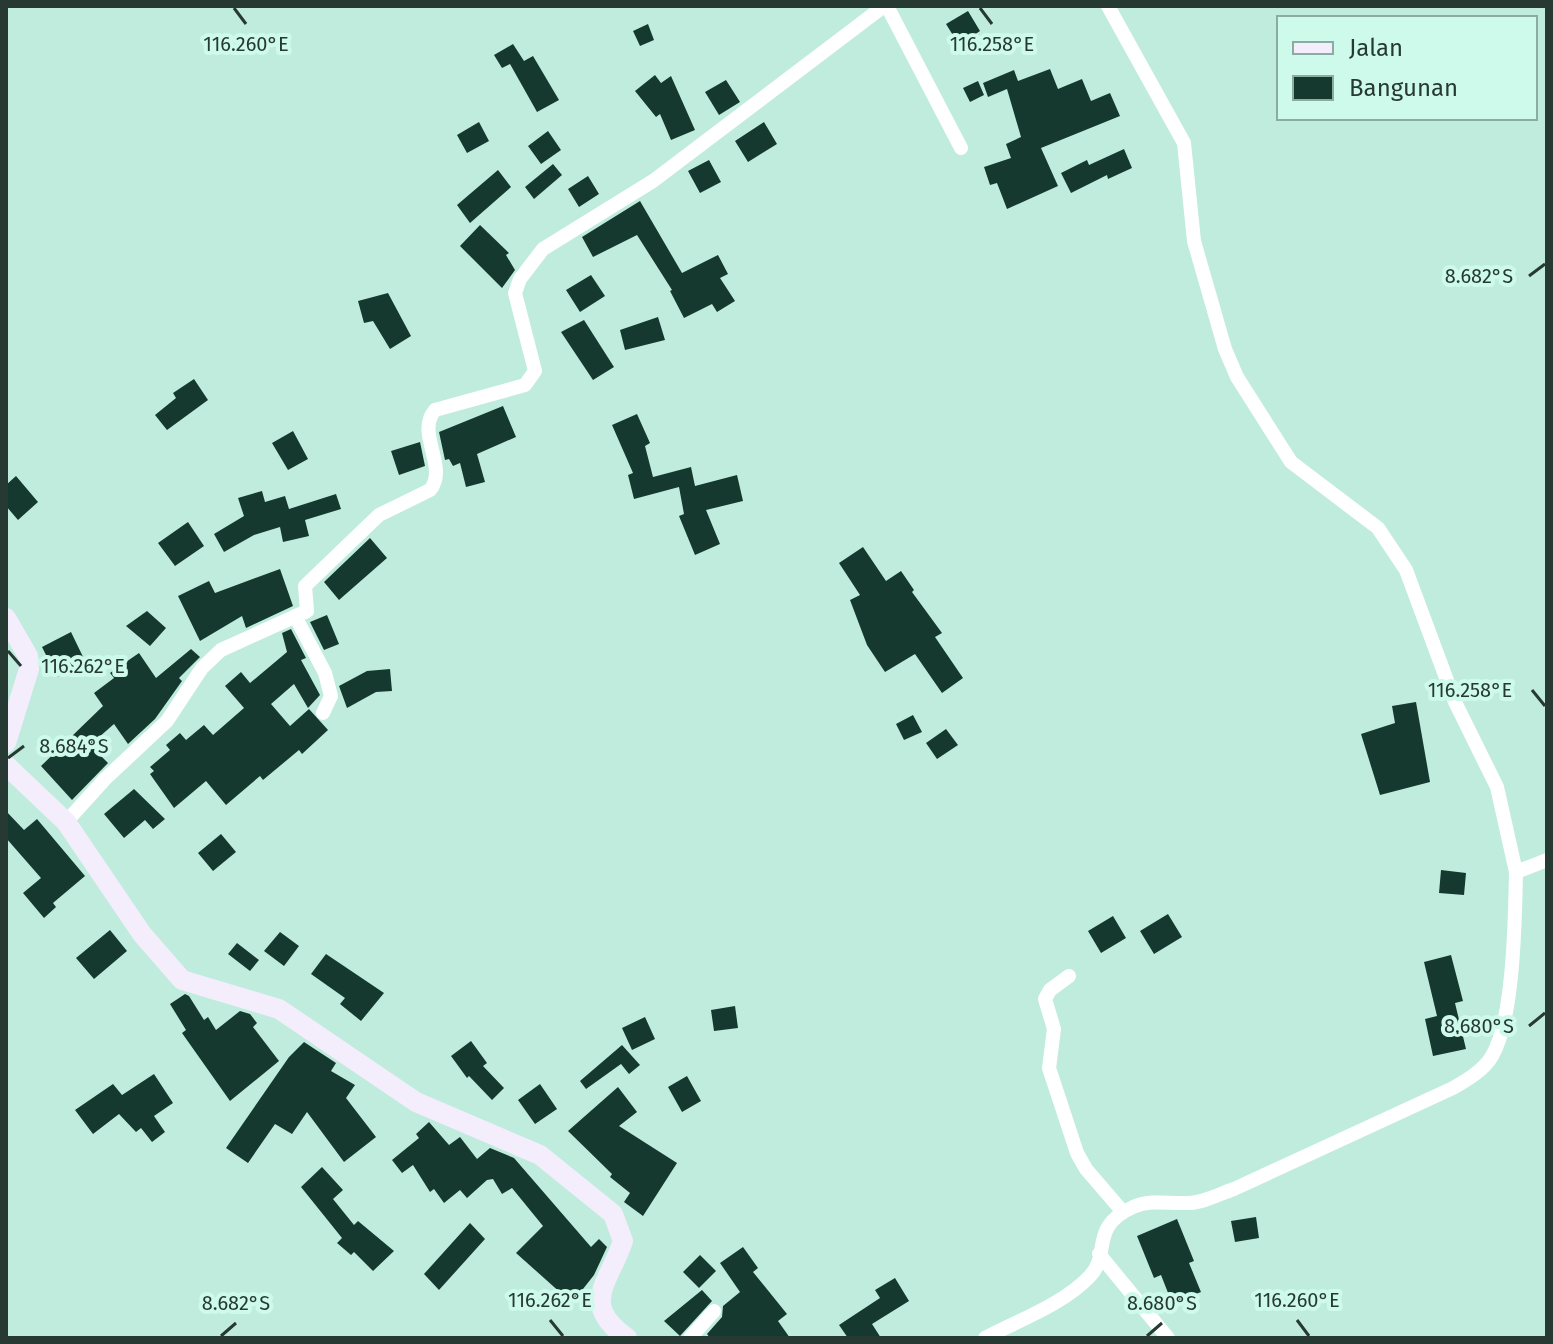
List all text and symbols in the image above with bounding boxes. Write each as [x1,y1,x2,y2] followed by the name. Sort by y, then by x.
[1277,16,1537,120] legend
[203,32,289,56] text: 116.260°E
[950,32,1034,56] text: 116.258°E
[1349,34,1403,62] text: Jalan
[1349,74,1458,102] text: Bangunan
[1445,264,1513,288] text: 8.682°S
[41,654,125,678] text: 116.262°E
[1428,678,1512,702] text: 116.258°E
[39,734,109,758] text: 8.684°S
[1444,1014,1514,1038] text: 8.680°S
[508,1288,592,1312] text: 116.262°E
[1254,1288,1340,1312] text: 116.260°E
[202,1291,270,1315] text: 8.682°S
[1127,1291,1197,1315] text: 8.680°S

